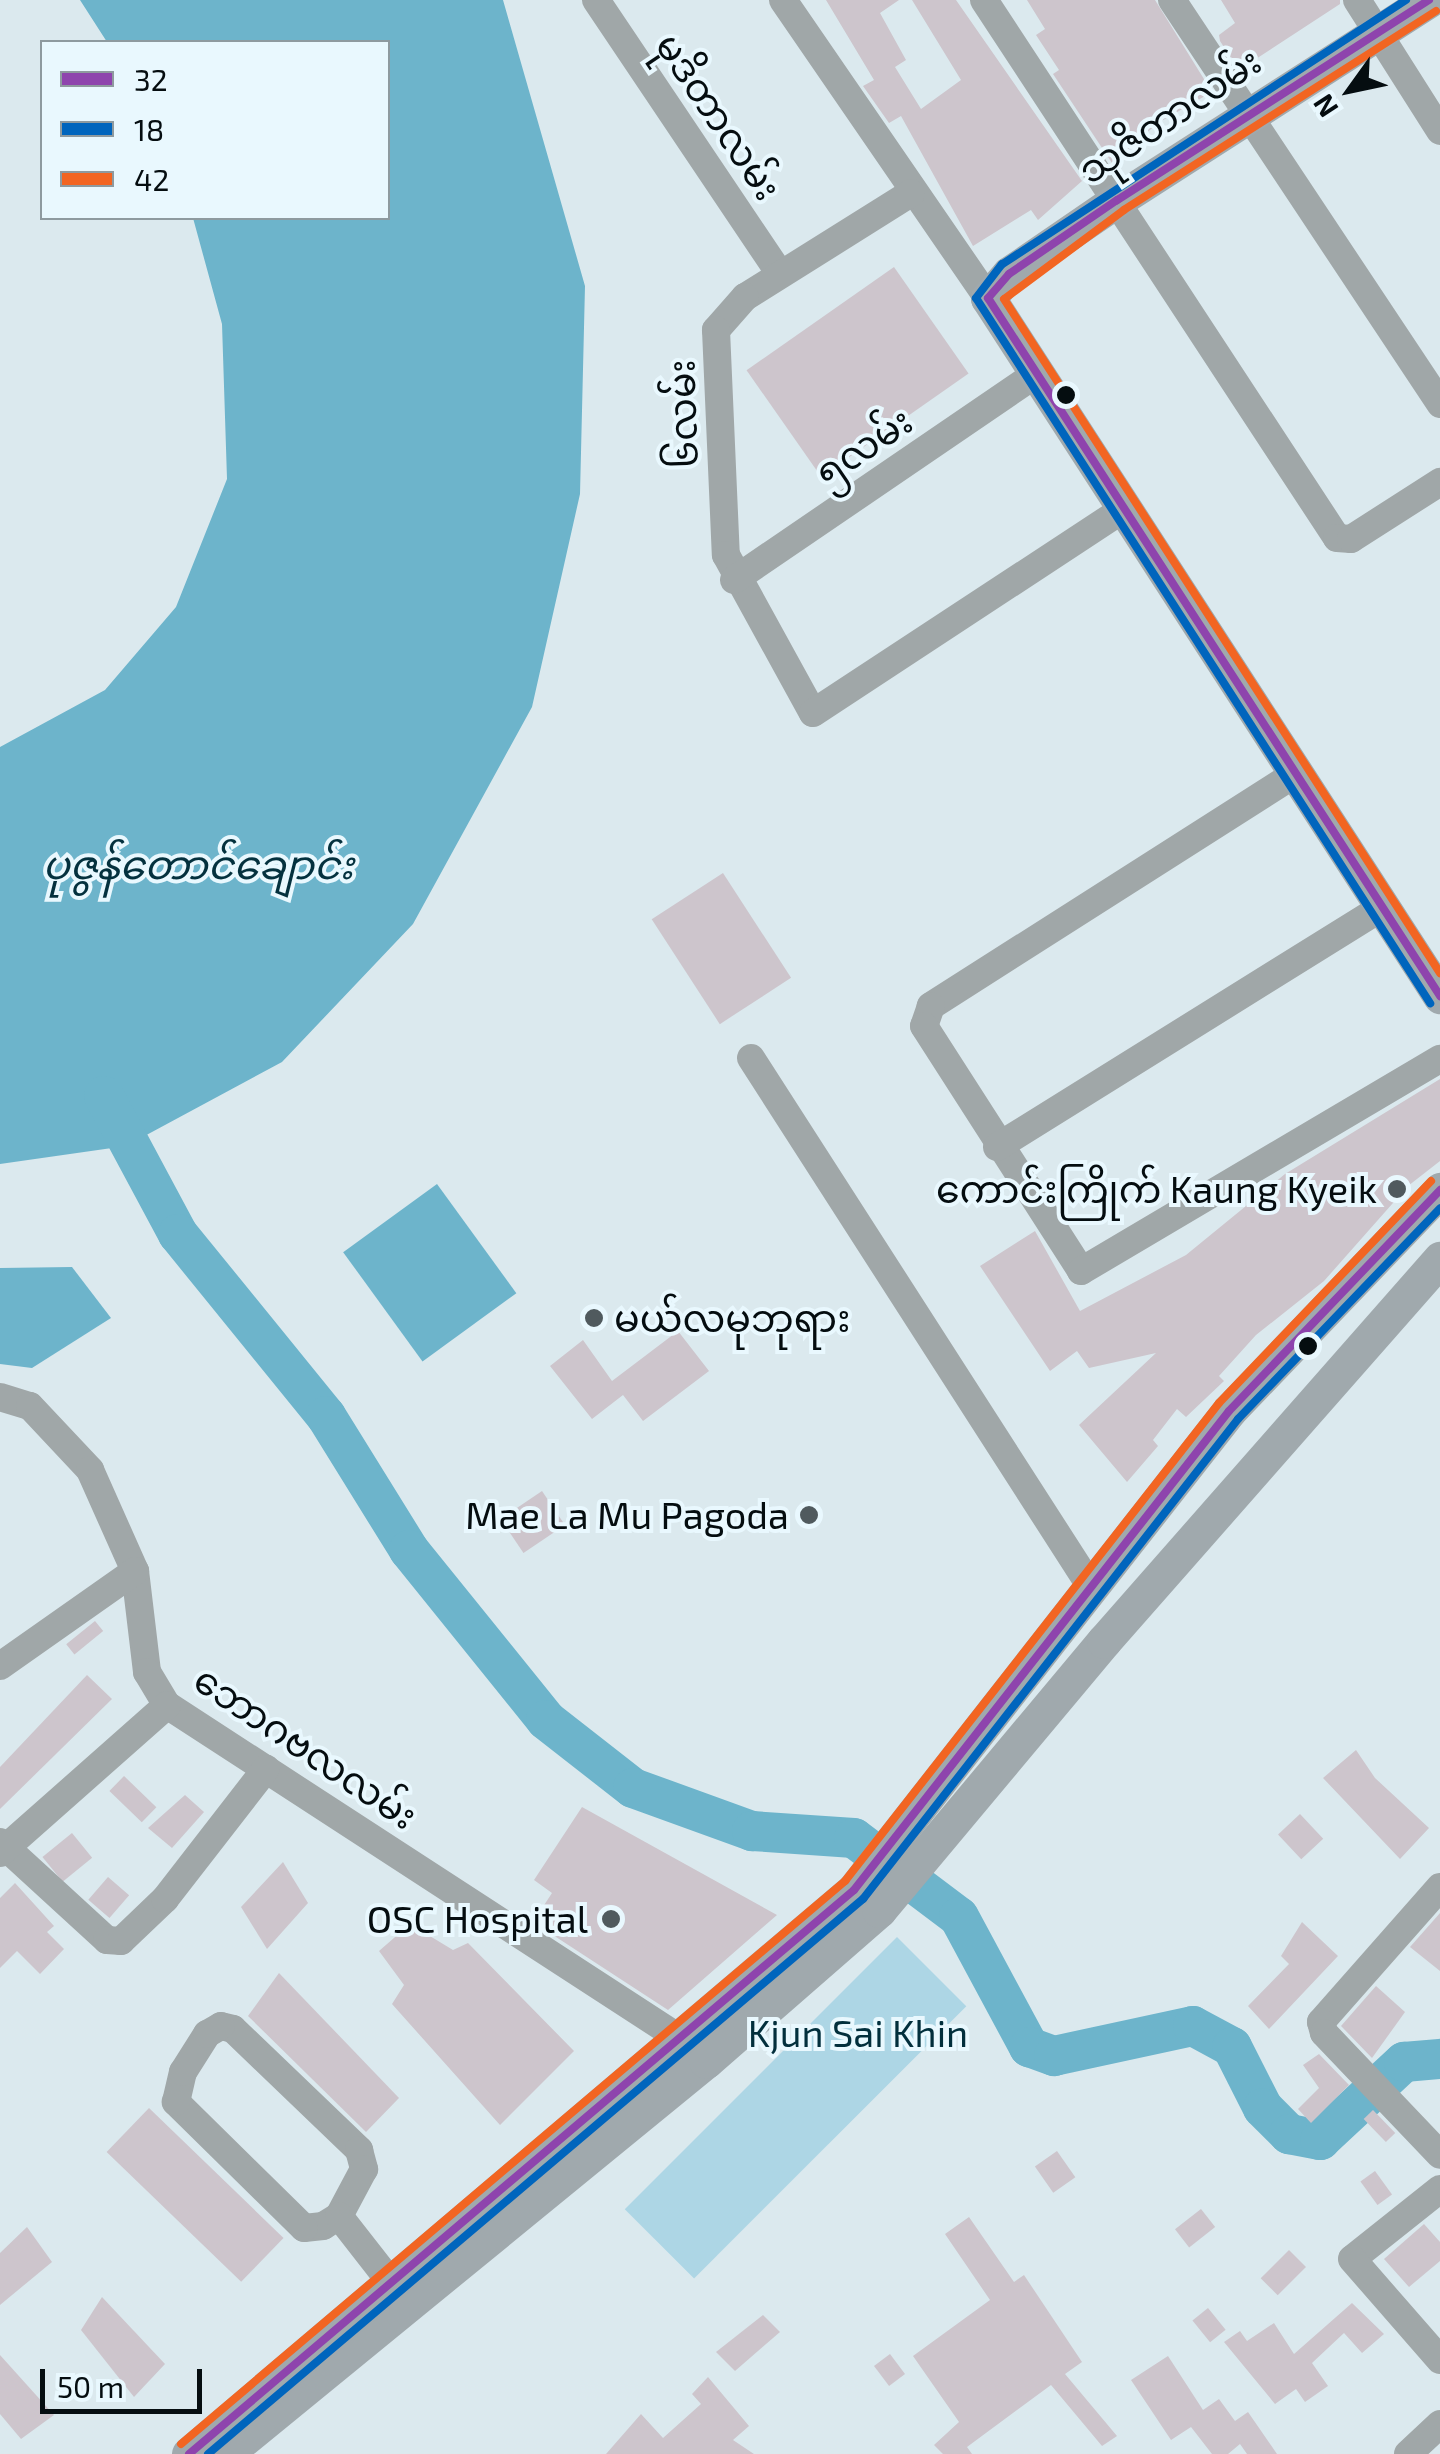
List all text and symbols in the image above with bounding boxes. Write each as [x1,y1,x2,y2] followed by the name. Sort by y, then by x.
[647,24,791,208] street label: မုဒိတာလမ်း
[1069,37,1269,193] street label: သုဇိတာလမ်း
[40,40,390,220] legend
[1300,40,1400,140] north arrow
[134,61,168,97] text: 32
[1305,89,1345,124] text: N
[134,111,164,147] text: 18
[134,161,169,197] text: 42
[657,359,707,469] street label: ၆လမ်း
[1056,385,1076,405] unlabelled marker
[806,397,920,495] street label: ၅လမ်း
[42,839,354,887] water label: ပုဇွန်တောင်ချောင်း
[936,1166,1377,1212] place label: ကောင်းကြိုက် Kaung Kyeik
[1386,1178,1408,1200] marker: ကောင်းကြိုက် Kaung Kyeik
[614,1295,850,1341] place label: မယ်လမုဘုရား
[583,1307,605,1329] marker: မယ်လမုဘုရား
[1298,1336,1318,1356] unlabelled marker
[465,1492,789,1538] place label: Mae La Mu Pagoda
[798,1504,820,1526] marker: Mae La Mu Pagoda
[186,1656,426,1838] street label: ဘောဂဗလလမ်း
[367,1896,588,1942] place label: OSC Hospital
[598,1906,624,1932] marker: OSC Hospital
[748,2010,968,2056] park label: Kjun Sai Khin
[45,2349,208,2411] scale bar
[57,2368,124,2404] text: 50 m

